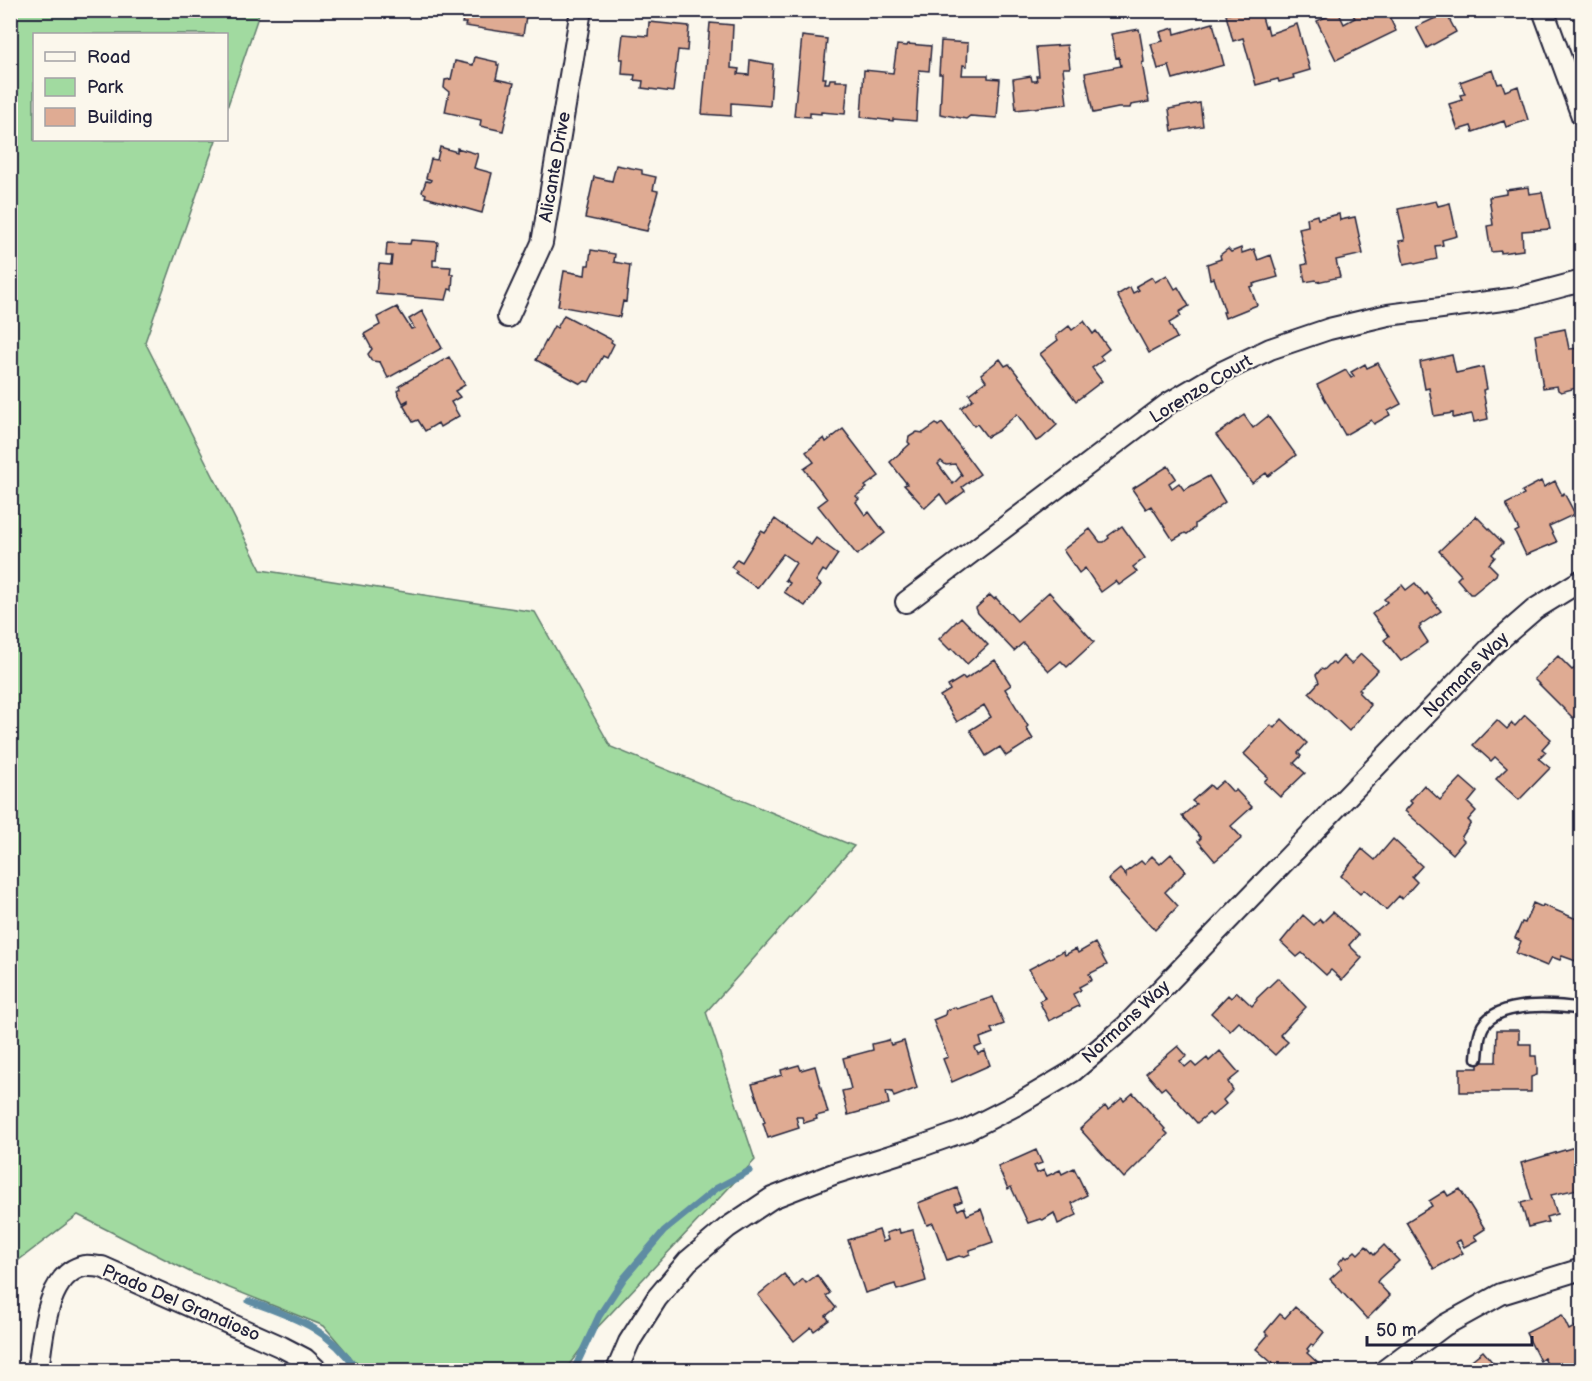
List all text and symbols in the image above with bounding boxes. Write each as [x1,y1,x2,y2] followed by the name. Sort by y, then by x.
[33,33,228,141] legend
[87,47,131,68] text: Road
[87,77,123,98] text: Park
[87,107,153,128] text: Building
[535,110,575,224] street label: Alicante Drive
[1146,350,1256,428] street label: Lorenzo Court
[1419,627,1514,722] street label: Normans Way
[1078,975,1175,1068] street label: Normans Way
[99,1260,263,1346] street label: Prado Del Grandioso
[1367,1309,1532,1347] scale bar
[1376,1320,1417,1341] text: 50 m

